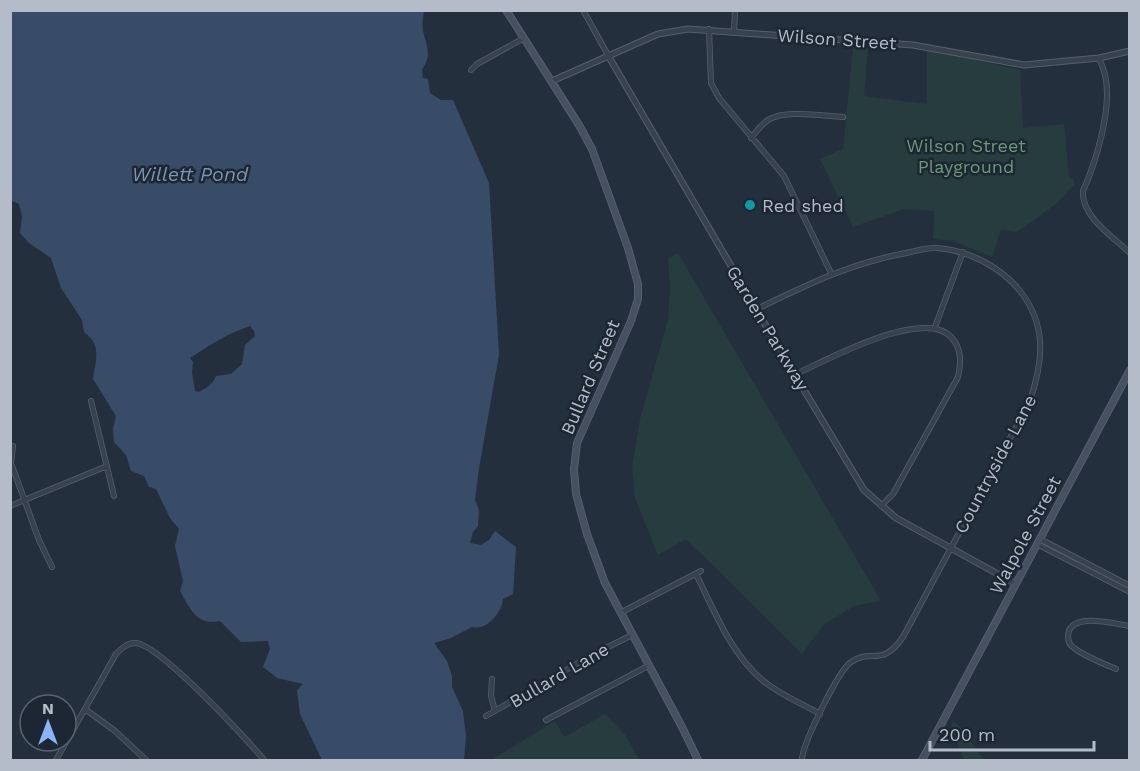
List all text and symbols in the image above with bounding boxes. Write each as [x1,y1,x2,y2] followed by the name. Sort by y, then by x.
[777,24,898,54] street label: Wilson Street
[906,135,1026,177] park label: Wilson Street Playground
[132,162,249,186] water label: Willett Pond
[762,195,844,216] place label: Red shed
[743,198,757,212] marker: Red shed
[722,262,814,395] street label: Garden Parkway
[556,316,624,438] street label: Bullard Street
[950,391,1040,537] street label: Countryside Lane
[985,472,1065,598] street label: Walpole Street
[506,638,612,712] street label: Bullard Lane
[18,693,78,753] north arrow
[42,699,54,718] text: N
[930,714,1094,752] scale bar
[939,724,995,745] text: 200 m

